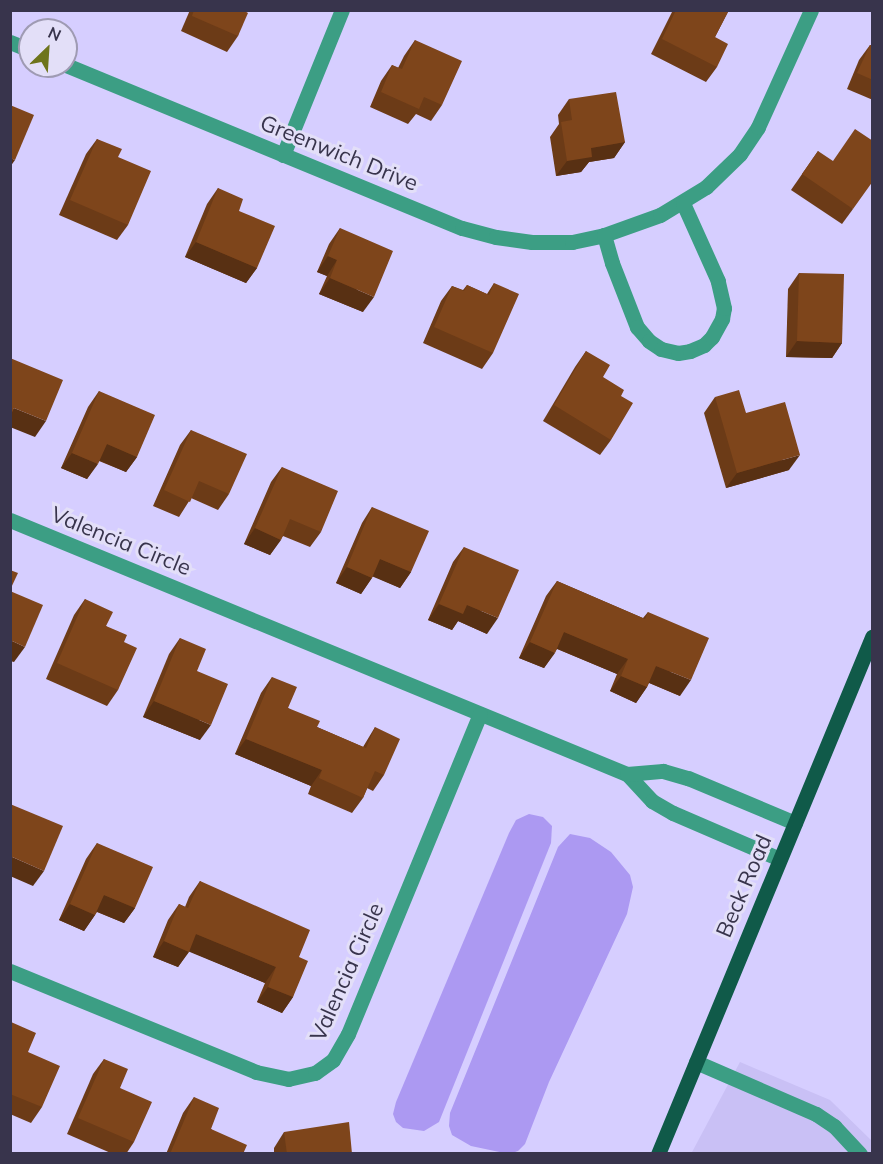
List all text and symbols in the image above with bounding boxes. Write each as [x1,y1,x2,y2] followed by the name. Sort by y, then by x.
[18,18,78,78] north arrow
[45,22,64,45] text: N
[256,109,422,197] street label: Greenwich Drive
[47,501,195,581] street label: Valencia Circle
[711,831,777,941] street label: Beck Road
[305,899,389,1045] street label: Valencia Circle

